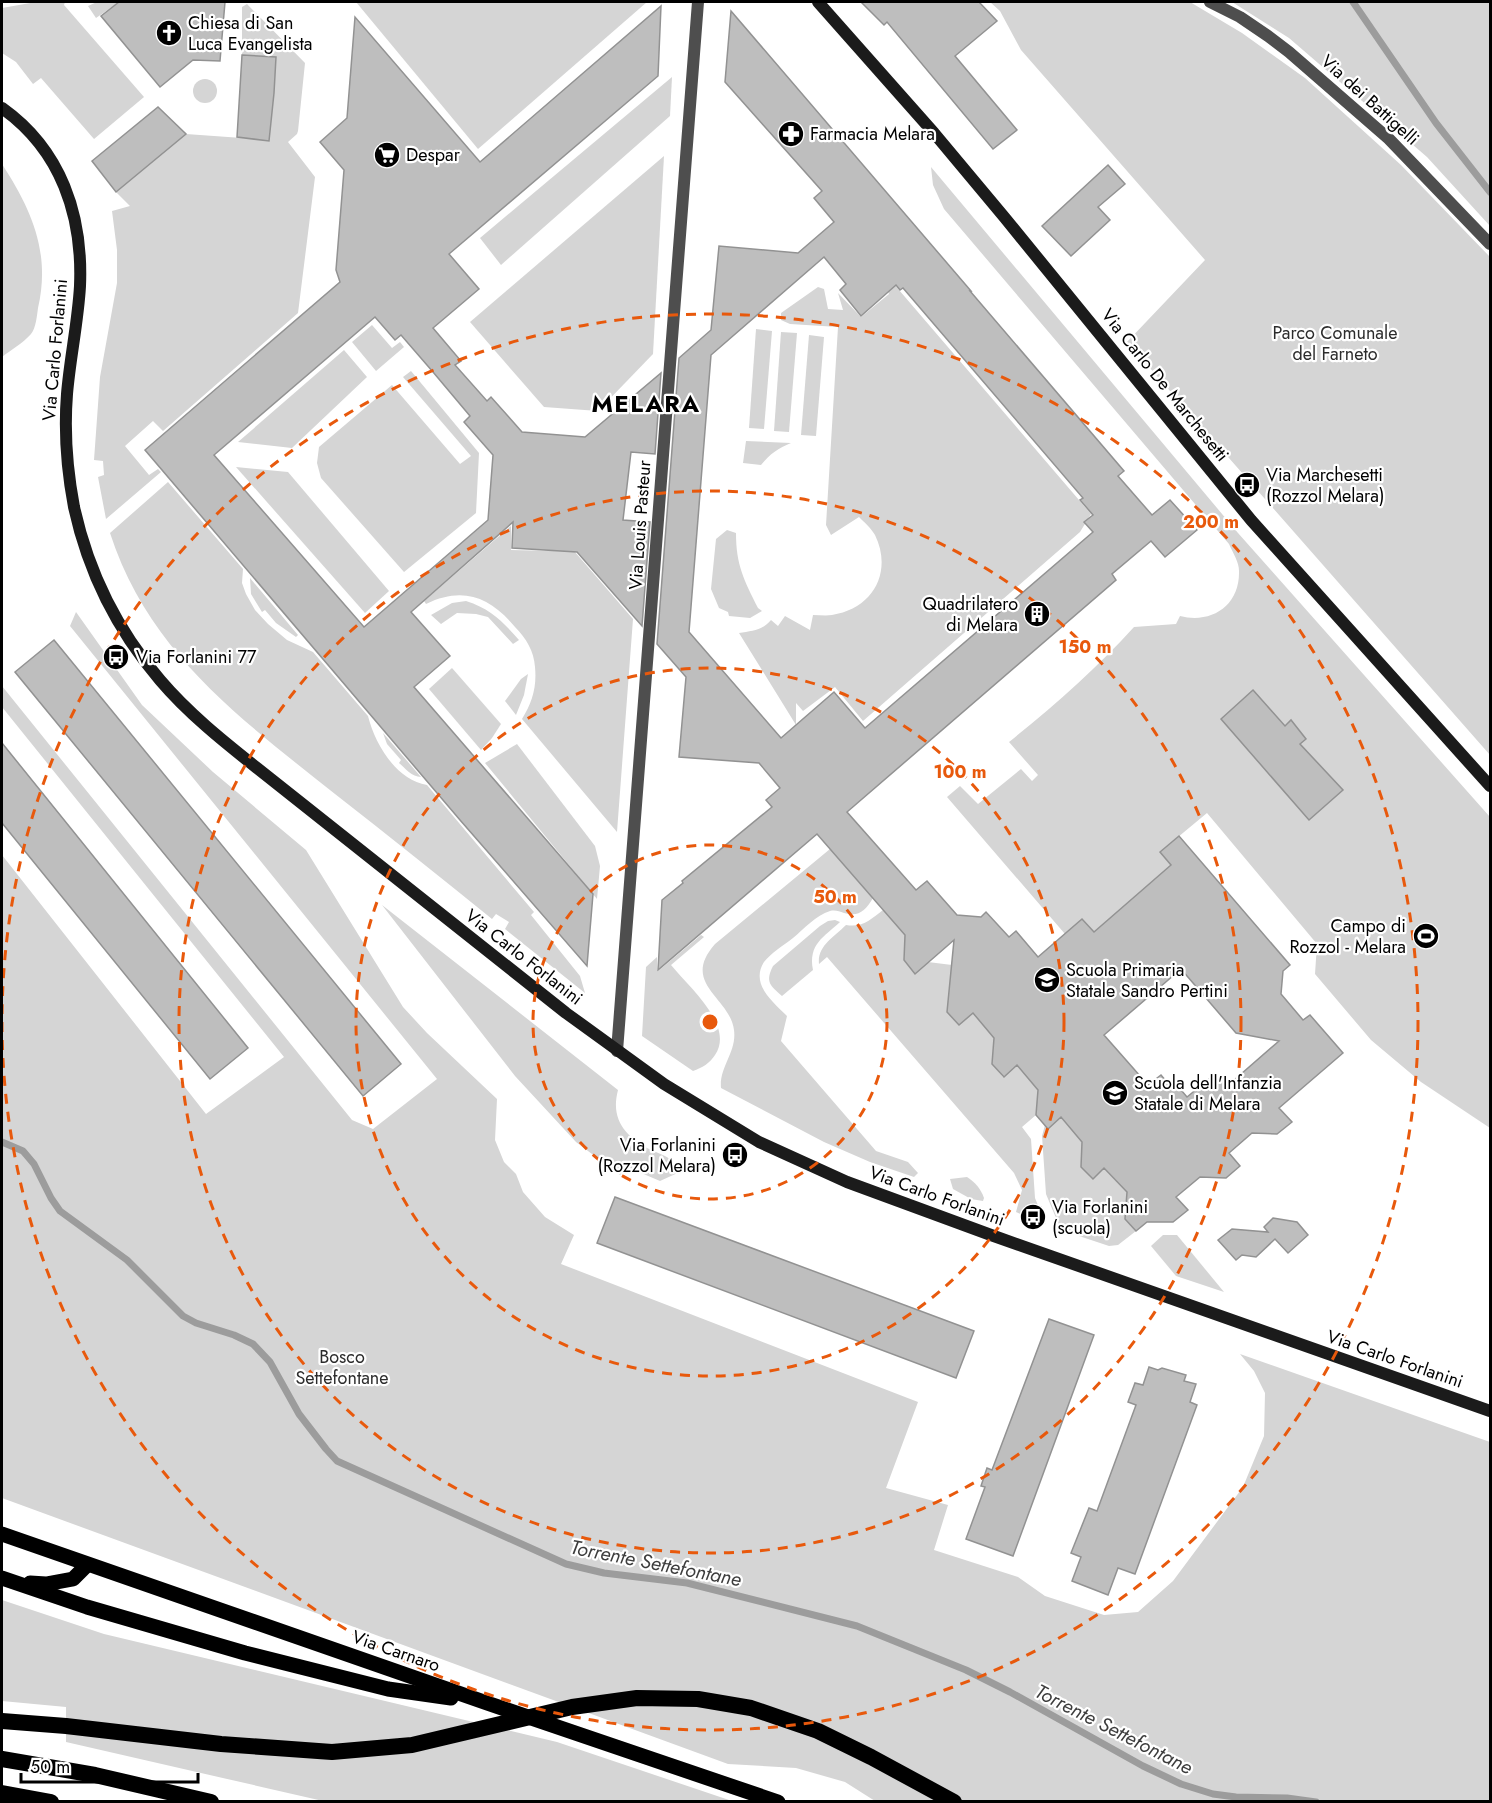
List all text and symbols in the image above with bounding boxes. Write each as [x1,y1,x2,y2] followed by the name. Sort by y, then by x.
[188,10,312,57] place label: Chiesa di San Luca Evangelista
[154,18,184,48] church icon: Chiesa di San Luca Evangelista
[1315,49,1425,151] street label: Via dei Battigelli
[776,119,806,149] pharmacy icon: Farmacia Melara
[810,121,935,147] place label: Farmacia Melara
[372,140,402,170] supermarket icon: Despar
[406,142,461,168] place label: Despar
[36,278,74,422] street label: Via Carlo Forlanini
[1095,303,1235,467] street label: Via Carlo De Marchesetti
[1273,320,1397,367] park label: Parco Comunale del Farneto
[591,386,701,421] district label: MELARA
[623,459,658,591] street label: Via Louis Pasteur
[1266,462,1384,509] place label: Via Marchesetti (Rozzol Melara)
[1232,470,1262,500] bus stop icon: Via Marchesetti (Rozzol Melara)
[1183,509,1239,535] text: 200 m
[922,591,1018,638] place label: Quadrilatero di Melara
[1022,599,1052,629] building icon: Quadrilatero di Melara
[1059,634,1111,660] text: 150 m
[101,642,131,672] bus stop icon: Via Forlanini 77
[136,644,257,670] place label: Via Forlanini 77
[933,759,987,785] text: 100 m
[813,884,857,910] text: 50 m
[460,903,588,1011] street label: Via Carlo Forlanini
[1290,913,1406,960] place label: Campo di Rozzol - Melara
[1411,921,1441,951] sports icon: Campo di Rozzol - Melara
[1066,957,1228,1004] place label: Scuola Primaria Statale Sandro Pertini
[1032,965,1062,995] school or university icon: Scuola Primaria Statale Sandro Pertini
[700,1012,720,1032] centre of rings
[1134,1070,1282,1117] place label: Scuola dell'Infanzia Statale di Melara
[1100,1078,1130,1108] school or university icon: Scuola dell'Infanzia Statale di Melara
[598,1132,716,1179] place label: Via Forlanini (Rozzol Melara)
[720,1140,750,1170] bus stop icon: Via Forlanini (Rozzol Melara)
[866,1159,1008,1233] street label: Via Carlo Forlanini
[1052,1194,1148,1241] place label: Via Forlanini (scuola)
[1018,1202,1048,1232] bus stop icon: Via Forlanini (scuola)
[1323,1323,1467,1395] street label: Via Carlo Forlanini
[295,1344,389,1391] park label: Bosco Settefontane
[568,1533,744,1594] water label: Torrente Settefontane
[348,1624,444,1678] street label: Via Carnaro
[1030,1677,1198,1782] water label: Torrente Settefontane
[21,1746,198,1784] scale bar
[30,1754,70,1780] text: 50 m

